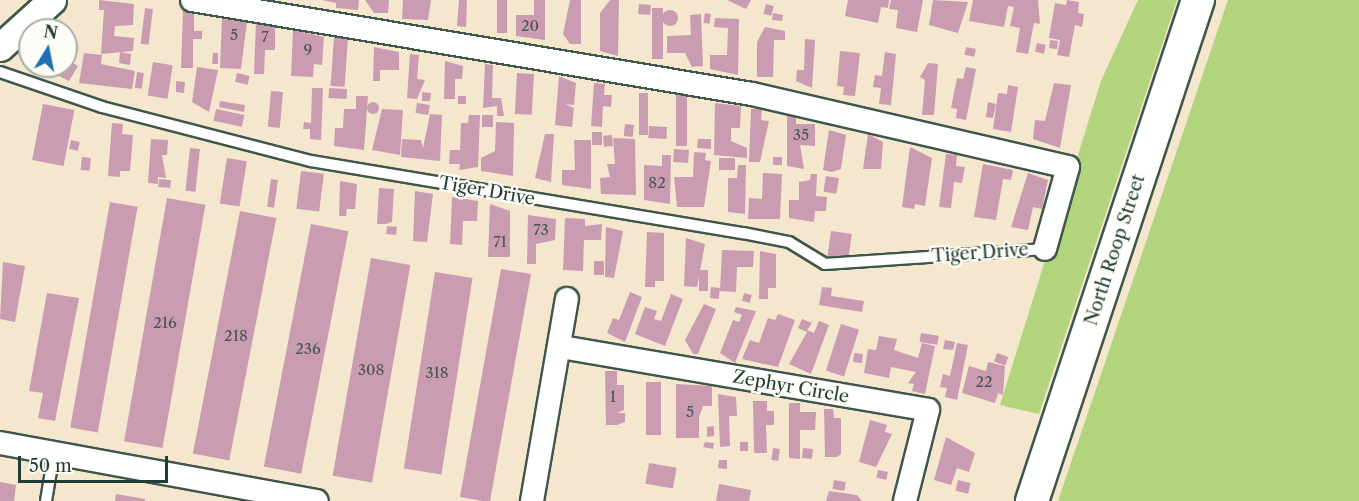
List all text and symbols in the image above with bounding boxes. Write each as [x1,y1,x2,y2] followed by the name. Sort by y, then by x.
[521,17,539,35] house number: 20
[18,18,78,78] north arrow
[42,21,59,43] text: N
[230,26,238,44] house number: 5
[261,28,269,46] house number: 7
[304,41,312,59] house number: 9
[793,126,809,144] house number: 35
[437,172,537,210] street label: Tiger Drive
[1080,172,1150,328] street label: North Roop Street
[648,174,666,192] house number: 82
[533,221,549,239] house number: 73
[493,233,507,251] house number: 71
[931,239,1029,267] street label: Tiger Drive
[153,314,177,332] house number: 216
[224,327,248,345] house number: 218
[295,340,321,358] house number: 236
[358,361,384,379] house number: 308
[425,364,449,382] house number: 318
[731,366,851,408] street label: Zephyr Circle
[975,373,993,391] house number: 22
[610,388,616,406] house number: 1
[686,403,694,421] house number: 5
[21,444,171,482] scale bar
[29,455,72,477] text: 50 m

